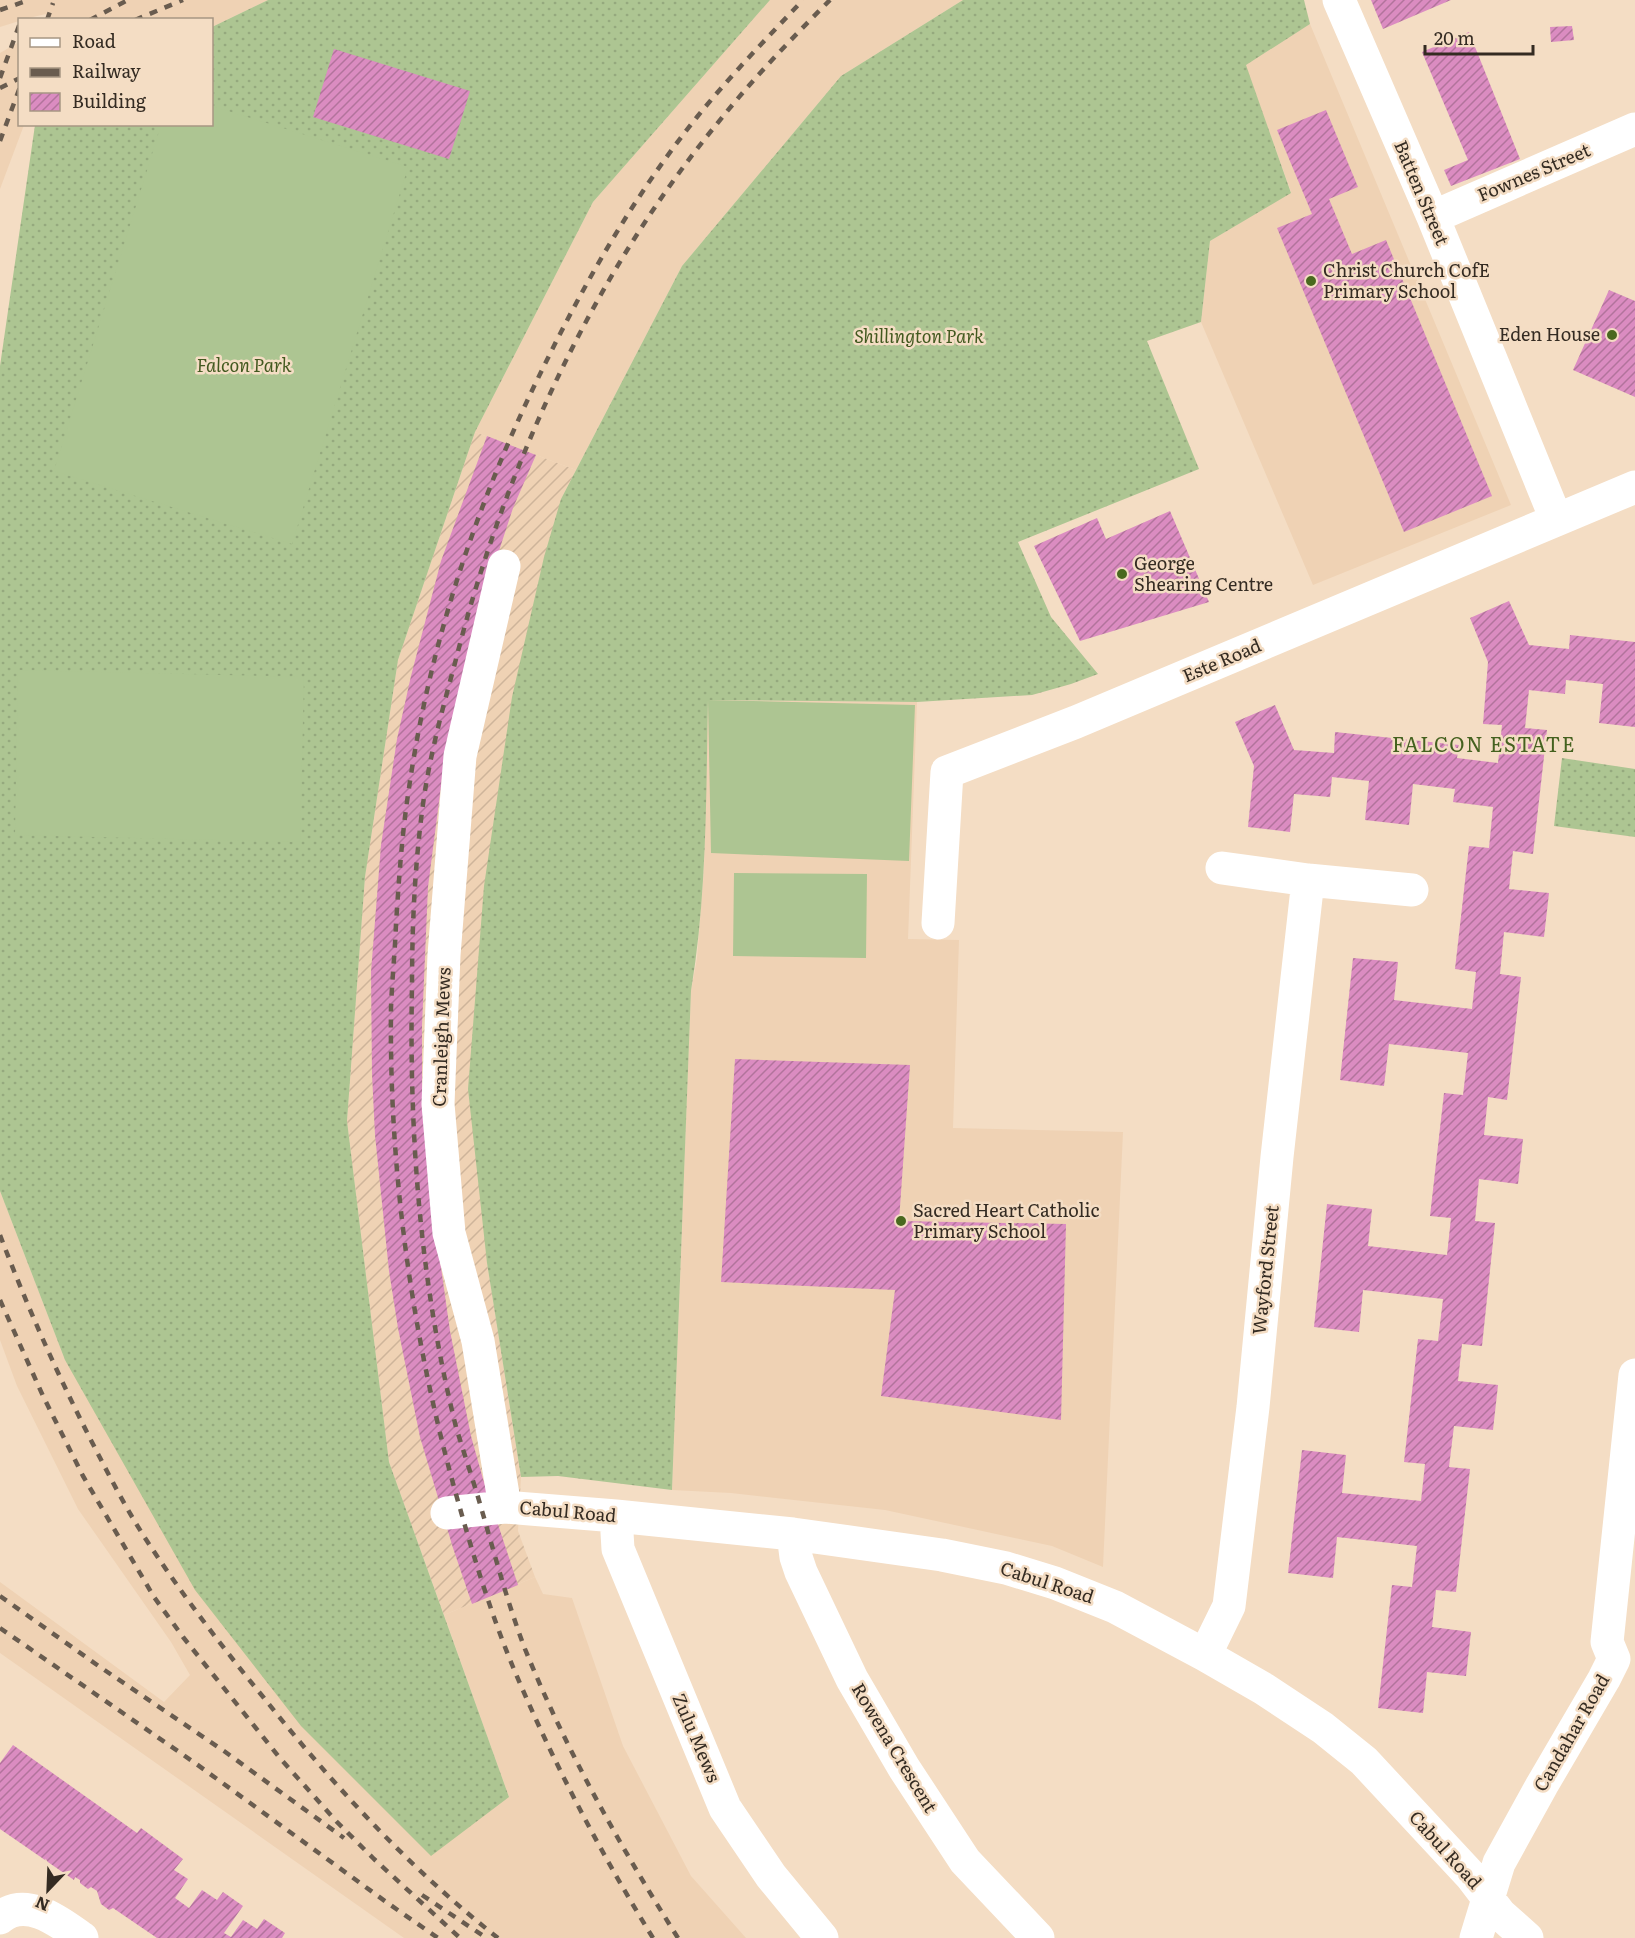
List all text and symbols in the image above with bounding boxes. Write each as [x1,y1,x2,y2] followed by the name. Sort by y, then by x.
[18,18,213,126] legend
[1425,18,1533,56] scale bar
[1434,24,1475,51] text: 20 m
[72,27,116,54] text: Road
[72,57,141,84] text: Railway
[72,87,147,114] text: Building
[1473,135,1595,208] street label: Fownes Street
[1388,136,1457,250] street label: Batten Street
[1323,256,1490,304] place label: Christ Church CofE Primary School
[1304,274,1318,288] marker: Christ Church CofE Primary School
[1499,320,1600,347] place label: Eden House
[854,322,984,349] park label: Shillington Park
[1605,328,1619,342] marker: Eden House
[196,351,292,378] park label: Falcon Park
[1134,549,1273,597] place label: George Shearing Centre
[1115,567,1129,581] marker: George Shearing Centre
[1178,631,1265,688] street label: Este Road
[1392,728,1576,758] district label: FALCON ESTATE
[425,967,456,1107] street label: Cranleigh Mews
[913,1196,1100,1244] place label: Sacred Heart Catholic Primary School
[1244,1203,1285,1336] street label: Wayford Street
[894,1214,908,1228] marker: Sacred Heart Catholic Primary School
[519,1493,618,1528] street label: Cabul Road
[997,1554,1098,1609] street label: Cabul Road
[1526,1668,1615,1796] street label: Candahar Road
[846,1677,945,1818] street label: Rowena Crescent
[667,1689,728,1786] street label: Zulu Mews
[1404,1804,1489,1894] street label: Cabul Road
[18,1860,78,1920] north arrow
[31,1891,53,1918] text: N

